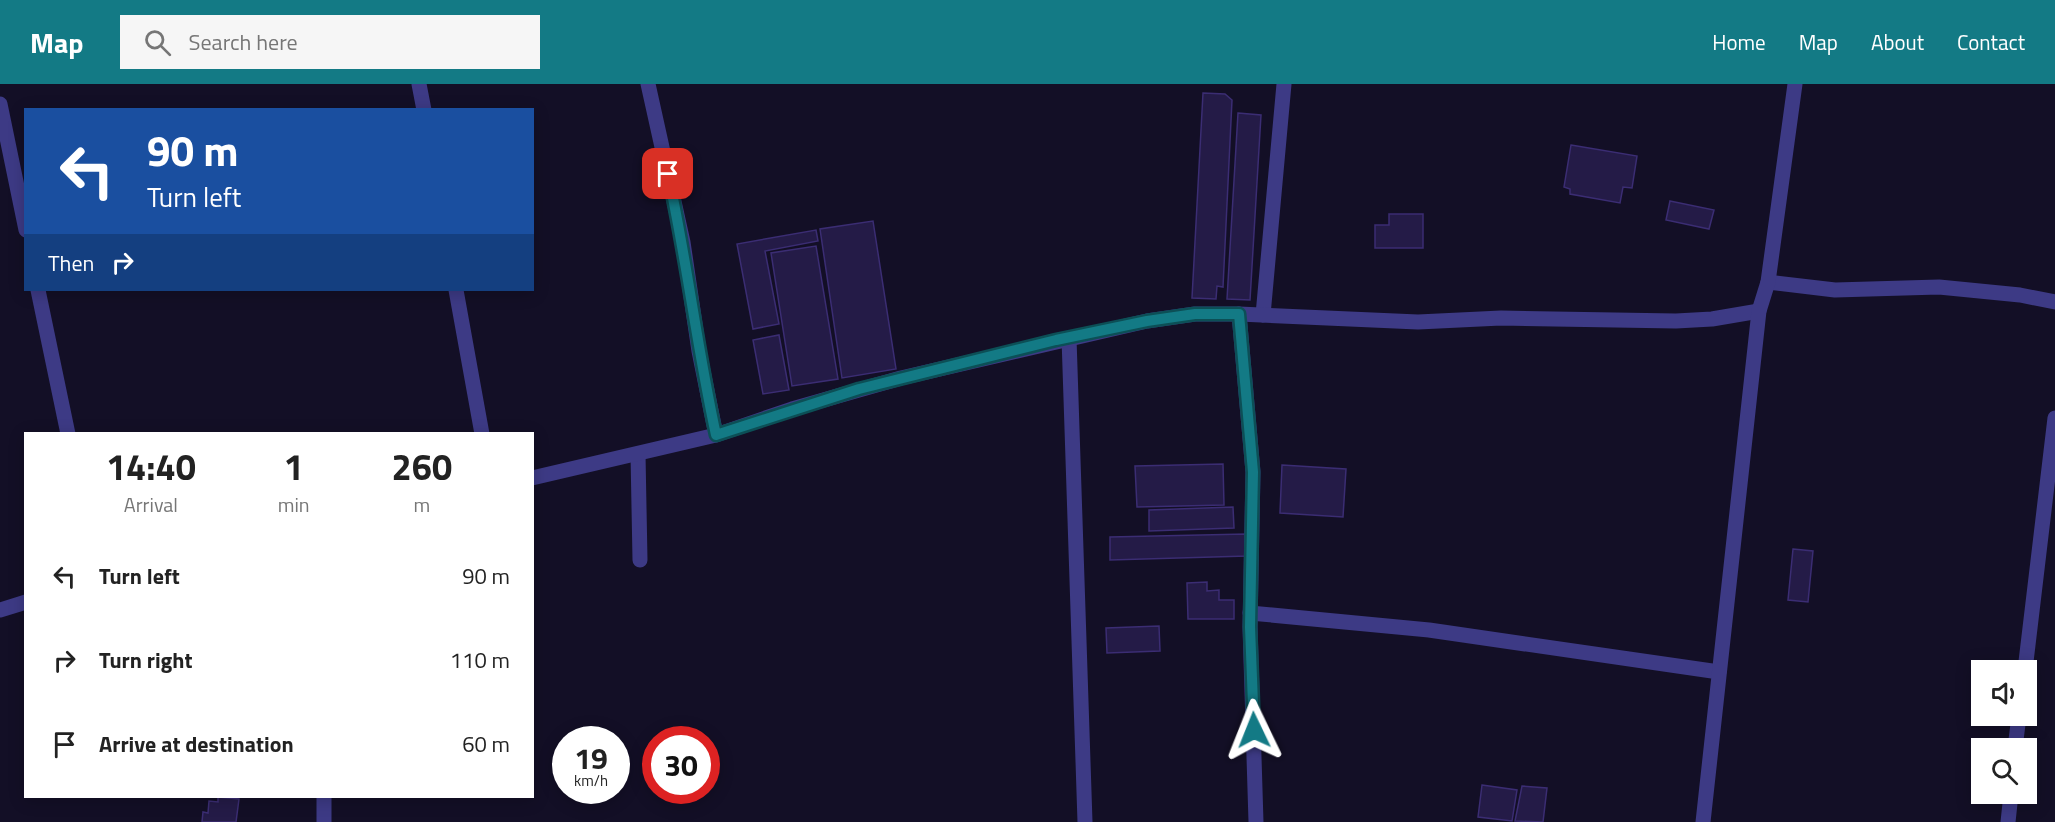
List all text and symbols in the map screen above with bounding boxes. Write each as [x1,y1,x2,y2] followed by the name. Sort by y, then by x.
[120,15,540,69] search box
[30,21,84,64] text: Map
[189,25,298,59] text: Search here
[141,26,174,59] icon: search
[1712,26,1766,58] text: Home
[1799,26,1838,58] text: Map
[1871,26,1924,58] text: About
[1957,26,2025,58] text: Contact
[147,118,239,182] text: 90 m
[48,132,126,210] icon: left
[642,148,693,199] pin
[651,157,684,190] icon: arrive
[147,176,241,217] text: Turn left
[48,246,94,280] text: Then
[106,246,139,279] icon: right
[106,439,196,494] text: 14:40
[284,439,304,494] text: 1
[392,439,452,494] text: 260
[124,489,178,520] text: Arrival
[278,489,310,520] text: min
[413,489,430,520] text: m
[99,559,180,593] text: Turn left
[462,559,510,593] text: 90 m
[48,560,81,593] icon: left
[99,643,193,677] text: Turn right
[450,643,510,677] text: 110 m
[48,644,81,677] icon: right
[1971,660,2037,804] map controls
[1971,660,2037,726] button: sound
[1222,698,1286,762] position arrow
[642,726,720,804] speed limit sign: 30
[99,727,294,761] text: Arrive at destination
[462,727,510,761] text: 60 m
[48,728,81,761] icon: arrive
[574,735,608,781] text: 19
[1971,738,2037,804] button: search
[574,769,608,792] text: km/h

